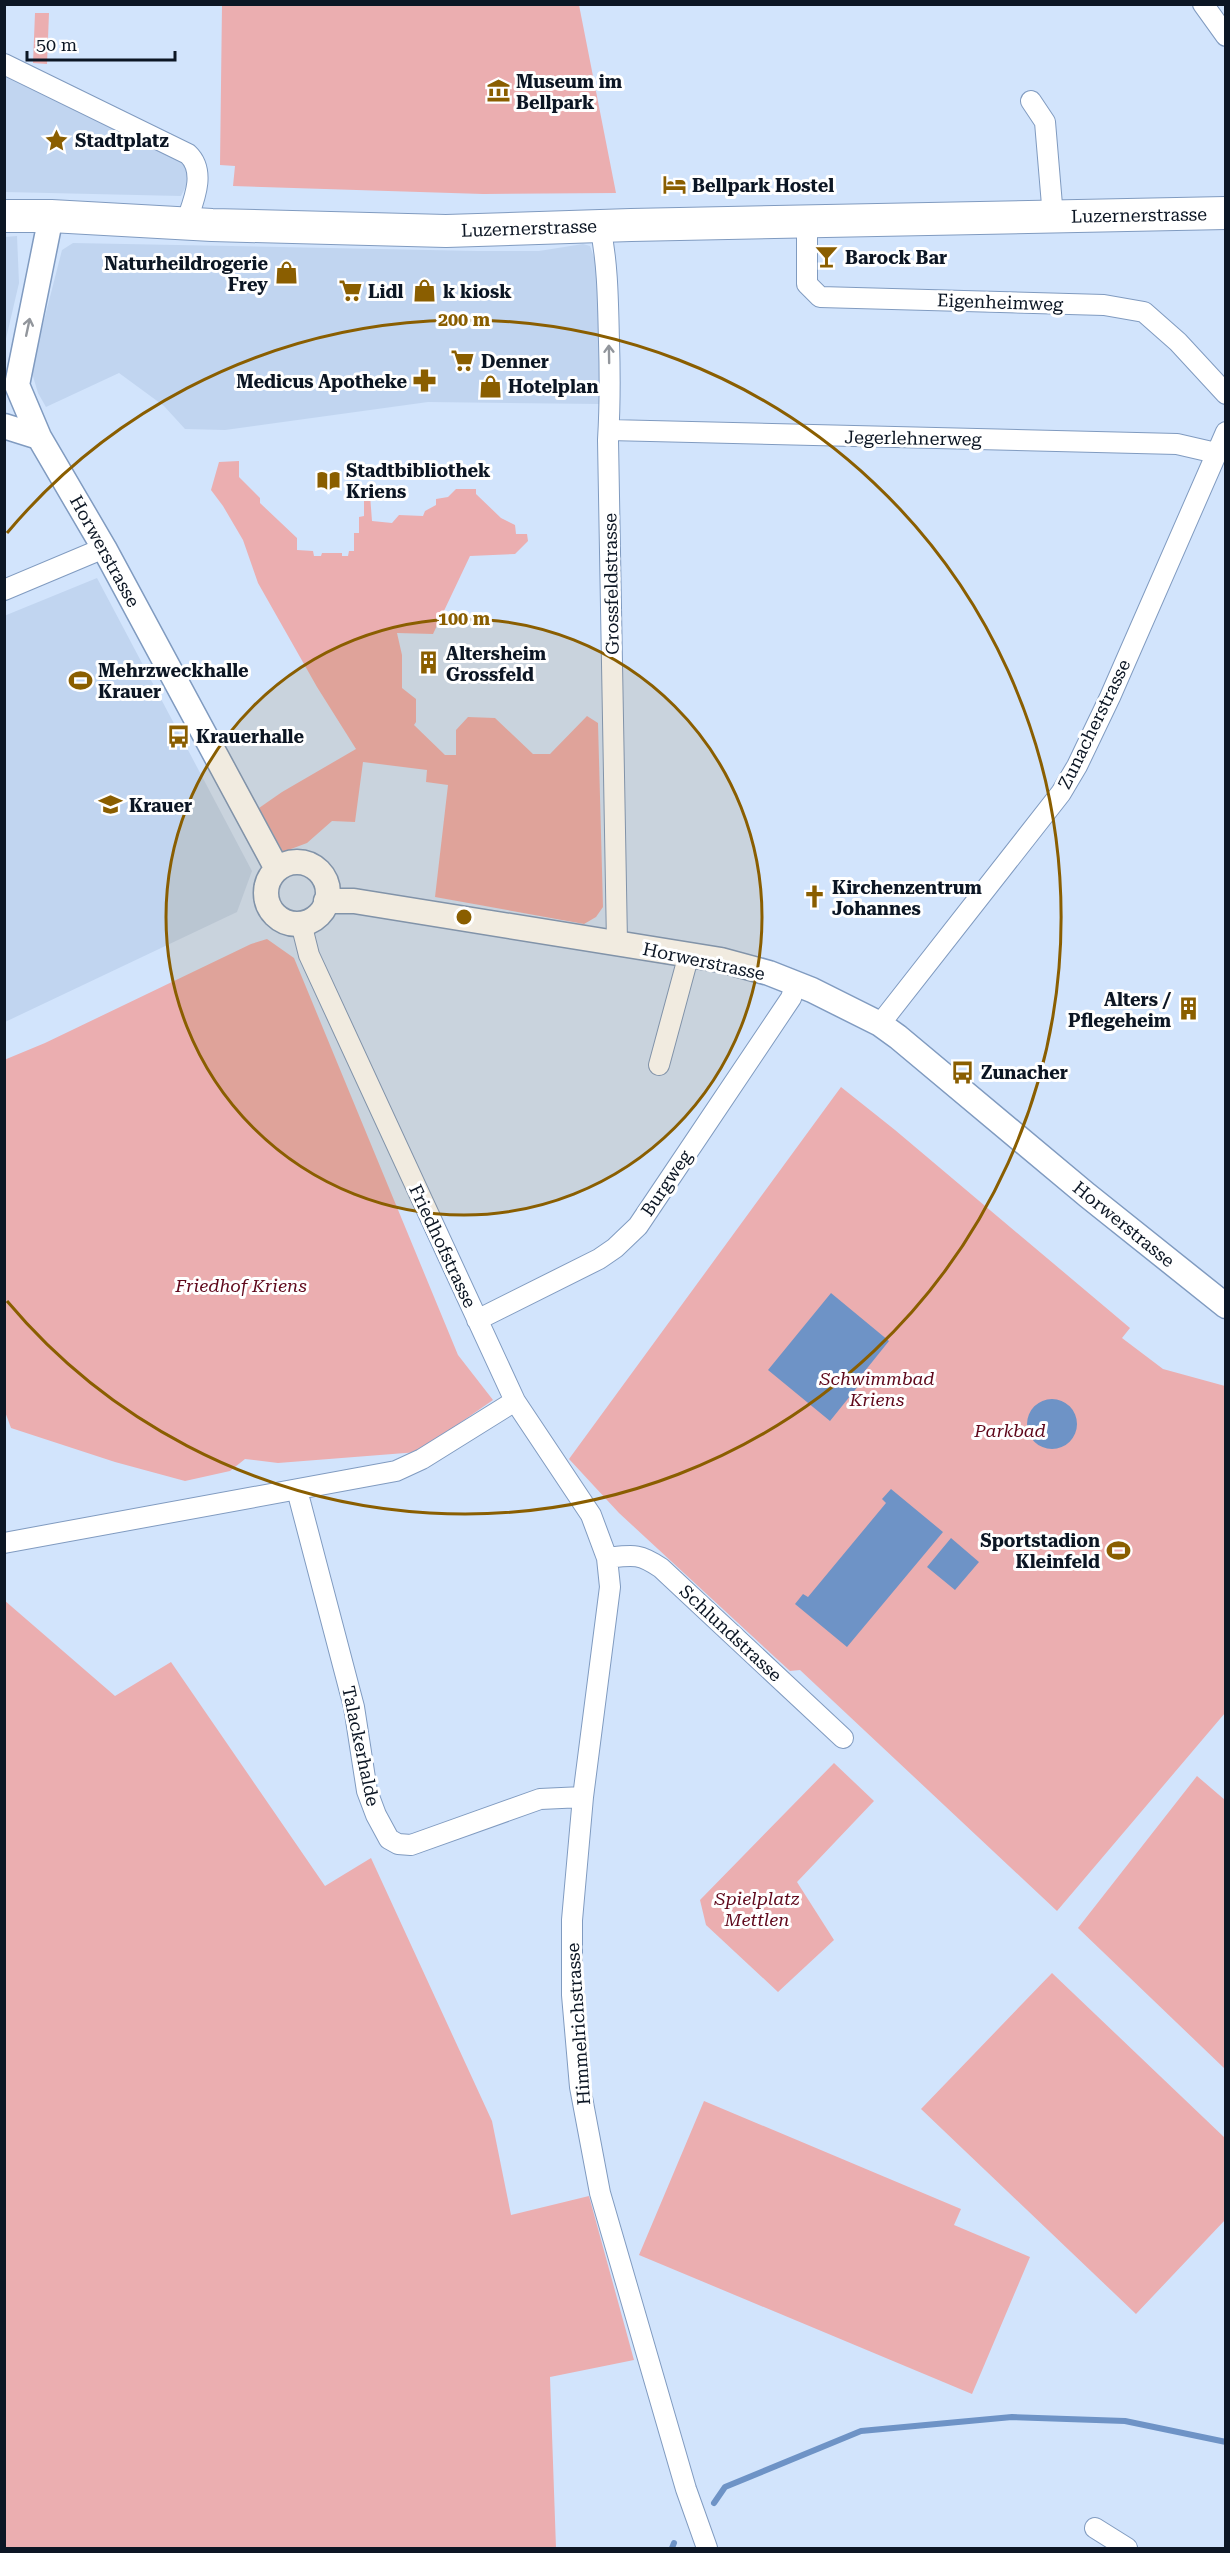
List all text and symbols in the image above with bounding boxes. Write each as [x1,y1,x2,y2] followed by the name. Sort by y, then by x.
[27,24,176,62] scale bar
[36,34,77,55] text: 50 m
[516,71,623,113] place label: Museum im Bellpark
[485,78,511,104] museum icon: Museum im Bellpark
[44,127,70,153] place icon: Stadtplatz
[75,130,169,151] place label: Stadtplatz
[661,172,687,198] hotel icon: Bellpark Hostel
[692,175,834,196] place label: Bellpark Hostel
[1071,203,1207,227] street label: Luzernerstrasse
[461,215,597,241] street label: Luzernerstrasse
[814,244,840,270] bar icon: Barock Bar
[845,247,947,268] place label: Barock Bar
[104,253,268,295] place label: Naturheildrogerie Frey
[273,260,299,286] shop icon: Naturheildrogerie Frey
[337,278,363,304] supermarket icon: Lidl
[412,278,438,304] shop icon: k kiosk
[368,281,403,302] place label: Lidl
[443,281,512,302] place label: k kiosk
[937,289,1064,315] street label: Eigenheimweg
[438,309,491,330] text: 200 m
[23,318,34,338] one-way arrow
[603,345,615,365] one-way arrow
[450,348,476,374] supermarket icon: Denner
[481,351,549,372] place label: Denner
[412,368,438,394] pharmacy icon: Medicus Apotheke
[236,371,407,392] place label: Medicus Apotheke
[477,373,503,399] shop icon: Hotelplan
[508,376,598,397] place label: Hotelplan
[844,426,983,450] street label: Jegerlehnerweg
[346,460,491,502] place label: Stadtbibliothek Kriens
[315,467,341,493] library icon: Stadtbibliothek Kriens
[66,491,144,611] street label: Horwerstrasse
[599,513,623,655] street label: Grossfeldstrasse
[438,608,491,629] text: 100 m
[446,643,547,685] place label: Altersheim Grossfeld
[415,650,441,676] building icon: Altersheim Grossfeld
[1054,656,1135,792] street label: Zunacherstrasse
[98,660,249,702] place label: Mehrzweckhalle Krauer
[67,667,93,693] sports icon: Mehrzweckhalle Krauer
[165,723,191,749] bus stop icon: Krauerhalle
[196,726,305,747] place label: Krauerhalle
[98,792,124,818] school or university icon: Krauer
[129,795,192,816] place label: Krauer
[832,877,983,919] place label: Kirchenzentrum Johannes
[801,884,827,910] church icon: Kirchenzentrum Johannes
[454,907,474,927] centre of rings
[641,938,767,984] street label: Horwerstrasse
[1068,989,1172,1031] place label: Alters / Pflegeheim
[1176,996,1202,1022] building icon: Alters / Pflegeheim
[950,1059,976,1085] bus stop icon: Zunacher
[981,1062,1068,1083] place label: Zunacher
[636,1145,696,1220] street label: Burgweg
[1069,1177,1179,1271] street label: Horwerstrasse
[405,1181,481,1311] street label: Friedhofstrasse
[174,1275,307,1296] park label: Friedhof Kriens
[818,1368,935,1410] park label: Schwimmbad Kriens
[973,1420,1046,1441] park label: Parkbad
[980,1530,1100,1572] place label: Sportstadion Kleinfeld
[1105,1537,1131,1563] sports icon: Sportstadion Kleinfeld
[676,1580,786,1686] street label: Schlundstrasse
[338,1684,384,1808] street label: Talackerhalde
[714,1888,800,1930] park label: Spielplatz Mettlen
[562,1942,594,2106] street label: Himmelrichstrasse

